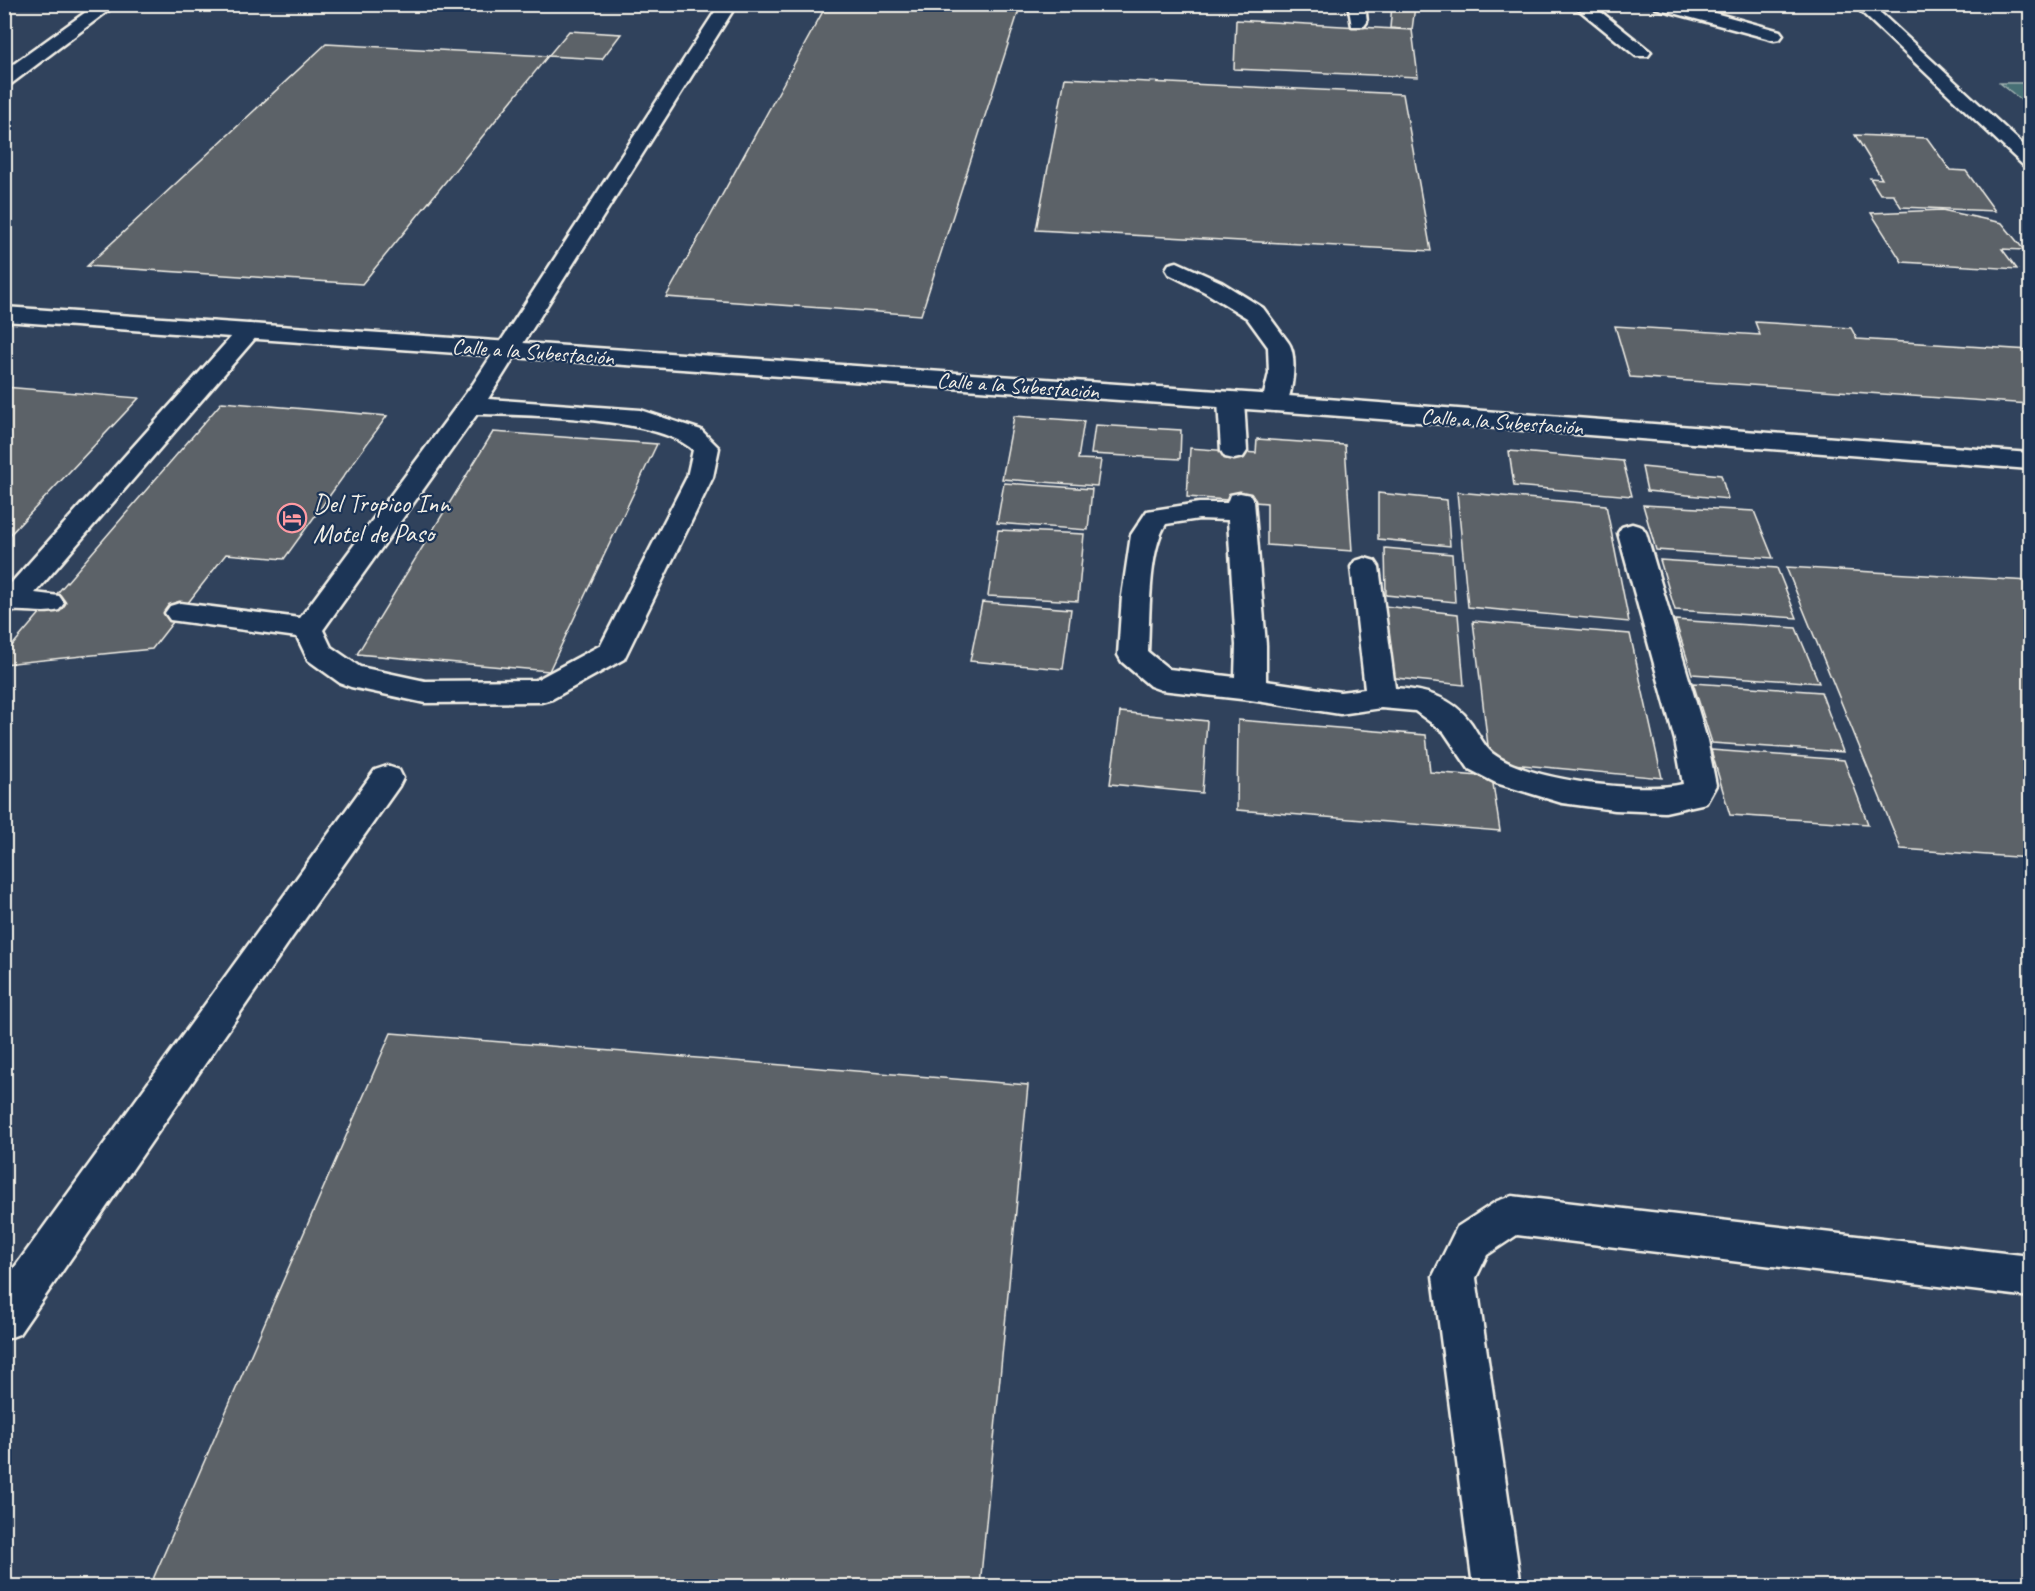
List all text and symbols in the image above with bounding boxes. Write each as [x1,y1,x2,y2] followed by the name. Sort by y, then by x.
[451,332,616,372] street label: Calle a la Subestación
[936,366,1101,406] street label: Calle a la Subestación
[1420,402,1585,442] street label: Calle a la Subestación
[313,487,451,550] place label: Del Tropico Inn Motel de Paso
[276,502,308,534] hotel icon: Del Tropico Inn Motel de Paso

